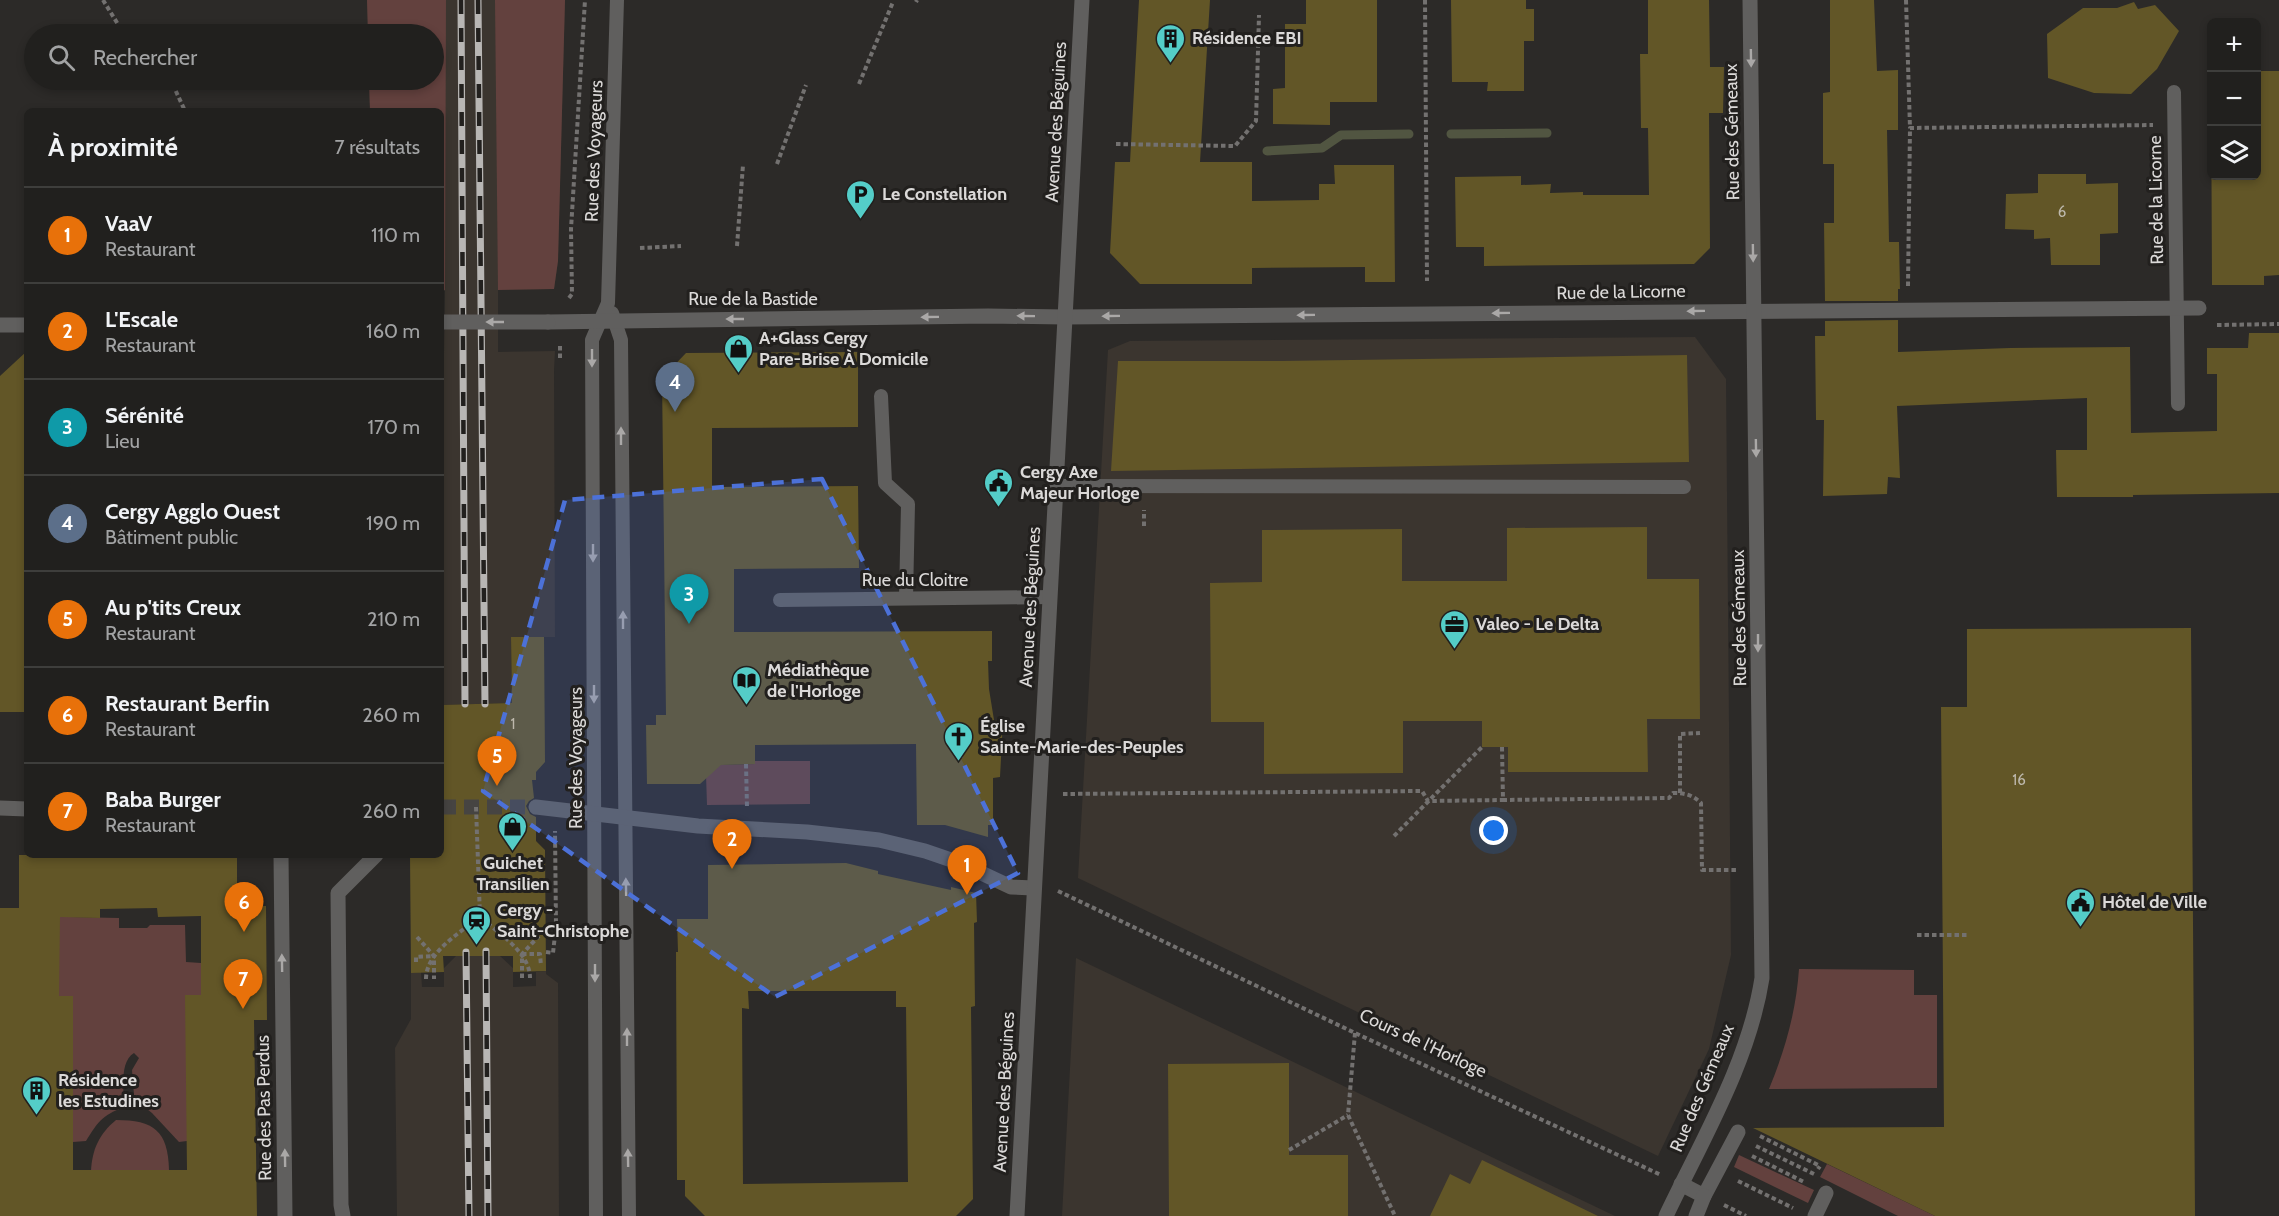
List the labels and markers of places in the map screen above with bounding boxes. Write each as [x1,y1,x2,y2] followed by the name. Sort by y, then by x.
[1155,22,1187,64] building icon: Résidence EBI
[1192,27,1302,49] place label: Résidence EBI
[845,178,877,220] parking icon: Le Constellation
[882,183,1007,205] place label: Le Constellation
[759,327,928,370] place label: A+Glass Cergy Pare-Brise À Domicile
[722,332,754,374] shop icon: A+Glass Cergy Pare-Brise À Domicile
[656,362,694,412] pin: 4
[1020,461,1140,504] place label: Cergy Axe Majeur Horloge
[983,466,1015,508] public building icon: Cergy Axe Majeur Horloge
[670,574,708,624] pin: 3
[1439,608,1471,650] office icon: Valeo - Le Delta
[1476,613,1599,635] place label: Valeo - Le Delta
[767,659,869,702] place label: Médiathèque de l'Horloge
[730,664,762,706] library icon: Médiathèque de l'Horloge
[980,715,1184,758] place label: Église Sainte-Marie-des-Peuples
[943,720,975,762] church icon: Église Sainte-Marie-des-Peuples
[478,736,516,786] pin: 5
[497,810,529,852] shop icon: Guichet Transilien
[712,820,752,869] pin: 2
[948,846,986,895] pin: 1
[476,852,550,895] place label: Guichet Transilien
[224,882,264,932] pin: 6
[2065,886,2097,928] public building icon: Hôtel de Ville
[2102,891,2207,913] place label: Hôtel de Ville
[497,899,629,942] place label: Cergy - Saint-Christophe
[460,904,492,946] station icon: Cergy - Saint-Christophe
[224,960,262,1009] pin: 7
[58,1069,159,1112] place label: Résidence les Estudines
[21,1074,53,1116] building icon: Résidence les Estudines

